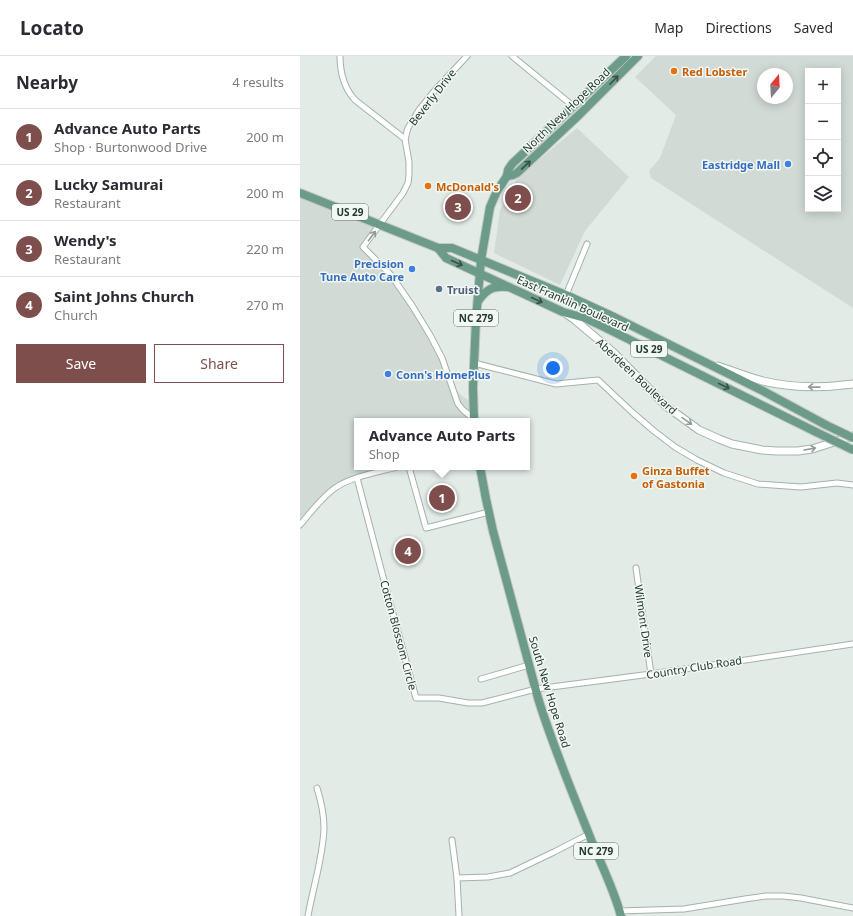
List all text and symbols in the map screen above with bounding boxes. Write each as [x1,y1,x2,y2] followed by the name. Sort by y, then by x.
[20,15,84,41] text: Locato
[654,18,683,37] text: Map
[705,18,772,37] text: Directions
[794,18,833,37] text: Saved
[519,64,613,156] street label: North New Hope Road
[682,64,747,79] place label: Red Lobster
[405,66,459,128] street label: Beverly Drive
[669,66,679,76] marker: Red Lobster
[757,68,793,104] north arrow
[805,68,841,212] map controls
[805,68,841,104] button: +
[16,71,78,94] text: Nearby
[232,73,284,91] text: 4 results
[609,75,619,85] one-way arrow
[805,104,841,140] button: −
[54,118,201,138] text: Advance Auto Parts
[25,128,33,146] text: 1
[246,128,284,146] text: 200 m
[54,138,207,156] text: Shop · Burtonwood Drive
[805,140,841,176] button: locate
[702,157,780,172] place label: Eastridge Mall
[783,159,793,169] marker: Eastridge Mall
[521,160,531,169] one-way arrow
[54,174,163,194] text: Lucky Samurai
[805,176,841,212] button: layers
[436,179,500,194] place label: McDonald's
[423,181,433,191] marker: McDonald's
[505,183,531,213] pin: 2
[25,184,33,202] text: 2
[246,184,284,202] text: 200 m
[445,192,471,222] pin: 3
[54,194,121,212] text: Restaurant
[332,204,368,220] road number: US 29
[54,230,117,250] text: Wendy's
[367,230,376,241] one-way arrow
[25,240,33,258] text: 3
[246,240,284,258] text: 220 m
[54,250,121,268] text: Restaurant
[320,256,404,284] place label: Precision Tune Auto Care
[451,260,463,267] one-way arrow
[407,264,417,274] marker: Precision Tune Auto Care
[515,272,631,334] street label: East Franklin Boulevard
[447,282,479,297] place label: Truist
[434,284,444,294] marker: Truist
[54,286,194,306] text: Saint Johns Church
[25,296,33,314] text: 4
[246,296,284,314] text: 270 m
[531,297,543,304] one-way arrow
[54,306,98,324] text: Church
[454,310,498,326] road number: NC 279
[593,335,681,417] street label: Aberdeen Boulevard
[631,341,667,357] road number: US 29
[16,344,146,383] button: Save
[154,344,284,383] button: Share
[543,358,563,378] your location
[396,367,491,382] place label: Conn's HomePlus
[383,369,393,379] marker: Conn's HomePlus
[718,383,730,390] one-way arrow
[808,383,821,391] one-way arrow
[681,417,692,425] one-way arrow
[354,418,530,470] popup
[369,425,515,445] text: Advance Auto Parts
[369,445,400,463] text: Shop
[803,445,816,453] one-way arrow
[642,463,710,491] place label: Ginza Buffet of Gastonia
[629,471,639,481] marker: Ginza Buffet of Gastonia
[429,483,455,513] pin: 1
[395,536,421,566] pin: 4
[377,578,421,692] street label: Cotton Blossom Circle
[631,583,657,659] street label: Wilmont Drive
[526,634,574,750] street label: South New Hope Road
[645,652,743,682] street label: Country Club Road
[574,843,618,859] road number: NC 279

